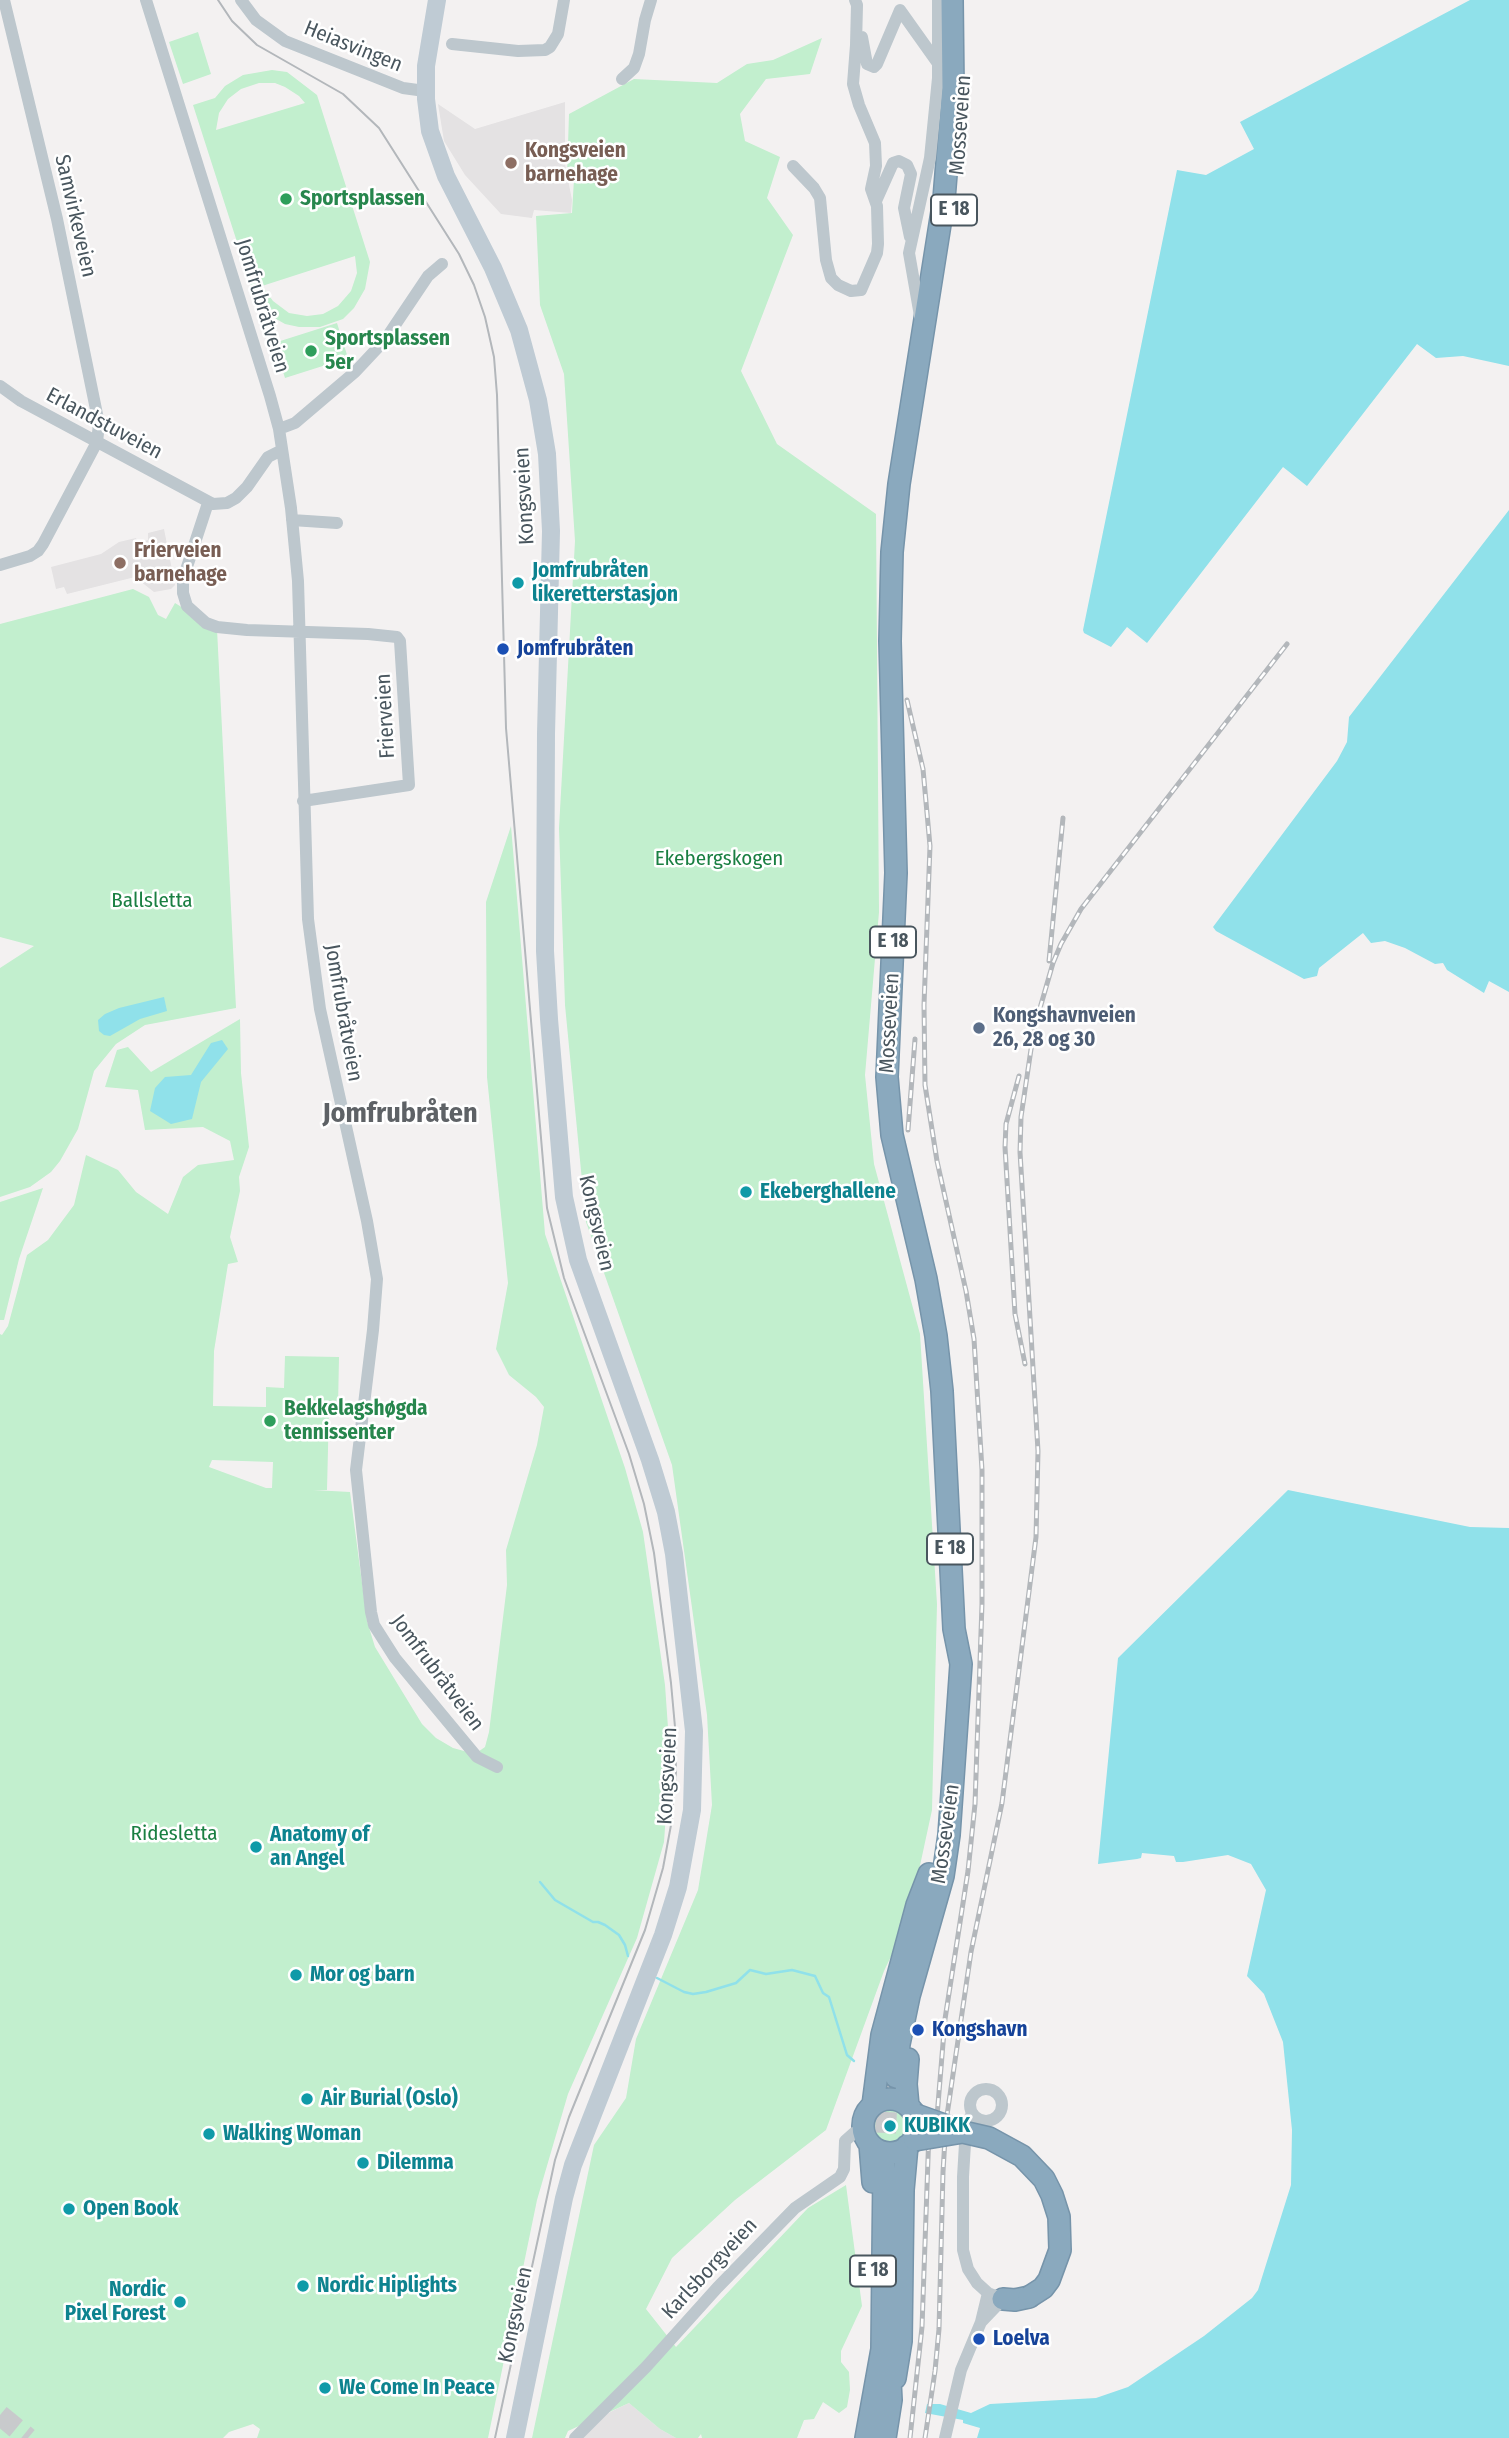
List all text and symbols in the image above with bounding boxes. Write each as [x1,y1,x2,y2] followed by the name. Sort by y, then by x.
[300,16,406,78] street label: Heiasvingen
[945,74,977,176] street label: Mosseveien
[525,138,626,188] place label: Kongsveien barnehage
[49,152,101,280] street label: Samvirkeveien
[503,155,519,171] marker: Kongsveien barnehage
[300,186,425,212] place label: Sportsplassen
[278,191,294,207] marker: Sportsplassen
[931,194,977,226] road number: E 18
[230,236,294,376] street label: Jomfrubråtveien
[325,326,450,376] place label: Sportsplassen 5er
[303,343,319,359] marker: Sportsplassen 5er
[41,383,167,465] street label: Erlandstuveien
[510,447,540,545] street label: Kongsveien
[134,538,227,588] place label: Frierveien barnehage
[112,555,128,571] marker: Frierveien barnehage
[532,558,678,608] place label: Jomfrubråten likeretterstasjon
[510,575,526,591] marker: Jomfrubråten likeretterstasjon
[517,636,633,662] place label: Jomfrubråten
[495,641,511,657] marker: Jomfrubråten
[371,673,401,759] street label: Frierveien
[655,846,783,872] park label: Ekebergskogen
[111,888,193,914] park label: Ballsletta
[870,926,916,958] road number: E 18
[319,942,367,1084] street label: Jomfrubråtveien
[875,972,905,1074] street label: Mosseveien
[993,1003,1136,1053] place label: Kongshavnveien 26, 28 og 30
[971,1020,987,1036] marker: Kongshavnveien 26, 28 og 30
[322,1097,478,1131] district label: Jomfrubråten
[573,1173,619,1273] street label: Kongsveien
[760,1179,896,1205] place label: Ekeberghallene
[738,1184,754,1200] marker: Ekeberghallene
[284,1396,428,1446] place label: Bekkelagshøgda tennissenter
[262,1413,278,1429] marker: Bekkelagshøgda tennissenter
[927,1534,973,1564] road number: E 18
[385,1610,489,1736] street label: Jomfrubråtveien
[653,1727,683,1825] street label: Kongsveien
[927,1783,965,1885] street label: Mosseveien
[130,1821,218,1847] park label: Ridesletta
[270,1822,369,1872] place label: Anatomy of an Angel
[248,1839,264,1855] marker: Anatomy of an Angel
[310,1962,415,1988] place label: Mor og barn
[288,1967,304,1983] marker: Mor og barn
[932,2017,1027,2043] place label: Kongshavn
[910,2022,926,2038] marker: Kongshavn
[321,2086,458,2112] place label: Air Burial (Oslo)
[299,2091,315,2107] marker: Air Burial (Oslo)
[904,2113,970,2139] place label: KUBIKK
[882,2118,898,2134] marker: KUBIKK
[223,2121,361,2147] place label: Walking Woman
[201,2126,217,2142] marker: Walking Woman
[377,2150,454,2176] place label: Dilemma
[355,2155,371,2171] marker: Dilemma
[83,2196,179,2222] place label: Open Book
[61,2201,77,2217] marker: Open Book
[657,2213,763,2325] street label: Karlsborgveien
[850,2256,896,2286] road number: E 18
[494,2265,538,2365] street label: Kongsveien
[317,2273,457,2299] place label: Nordic Hiplights
[65,2277,166,2327] place label: Nordic Pixel Forest
[295,2278,311,2294] marker: Nordic Hiplights
[172,2294,188,2310] marker: Nordic Pixel Forest
[993,2326,1050,2352] place label: Loelva
[971,2331,987,2347] marker: Loelva
[339,2375,495,2401] place label: We Come In Peace
[317,2380,333,2396] marker: We Come In Peace

